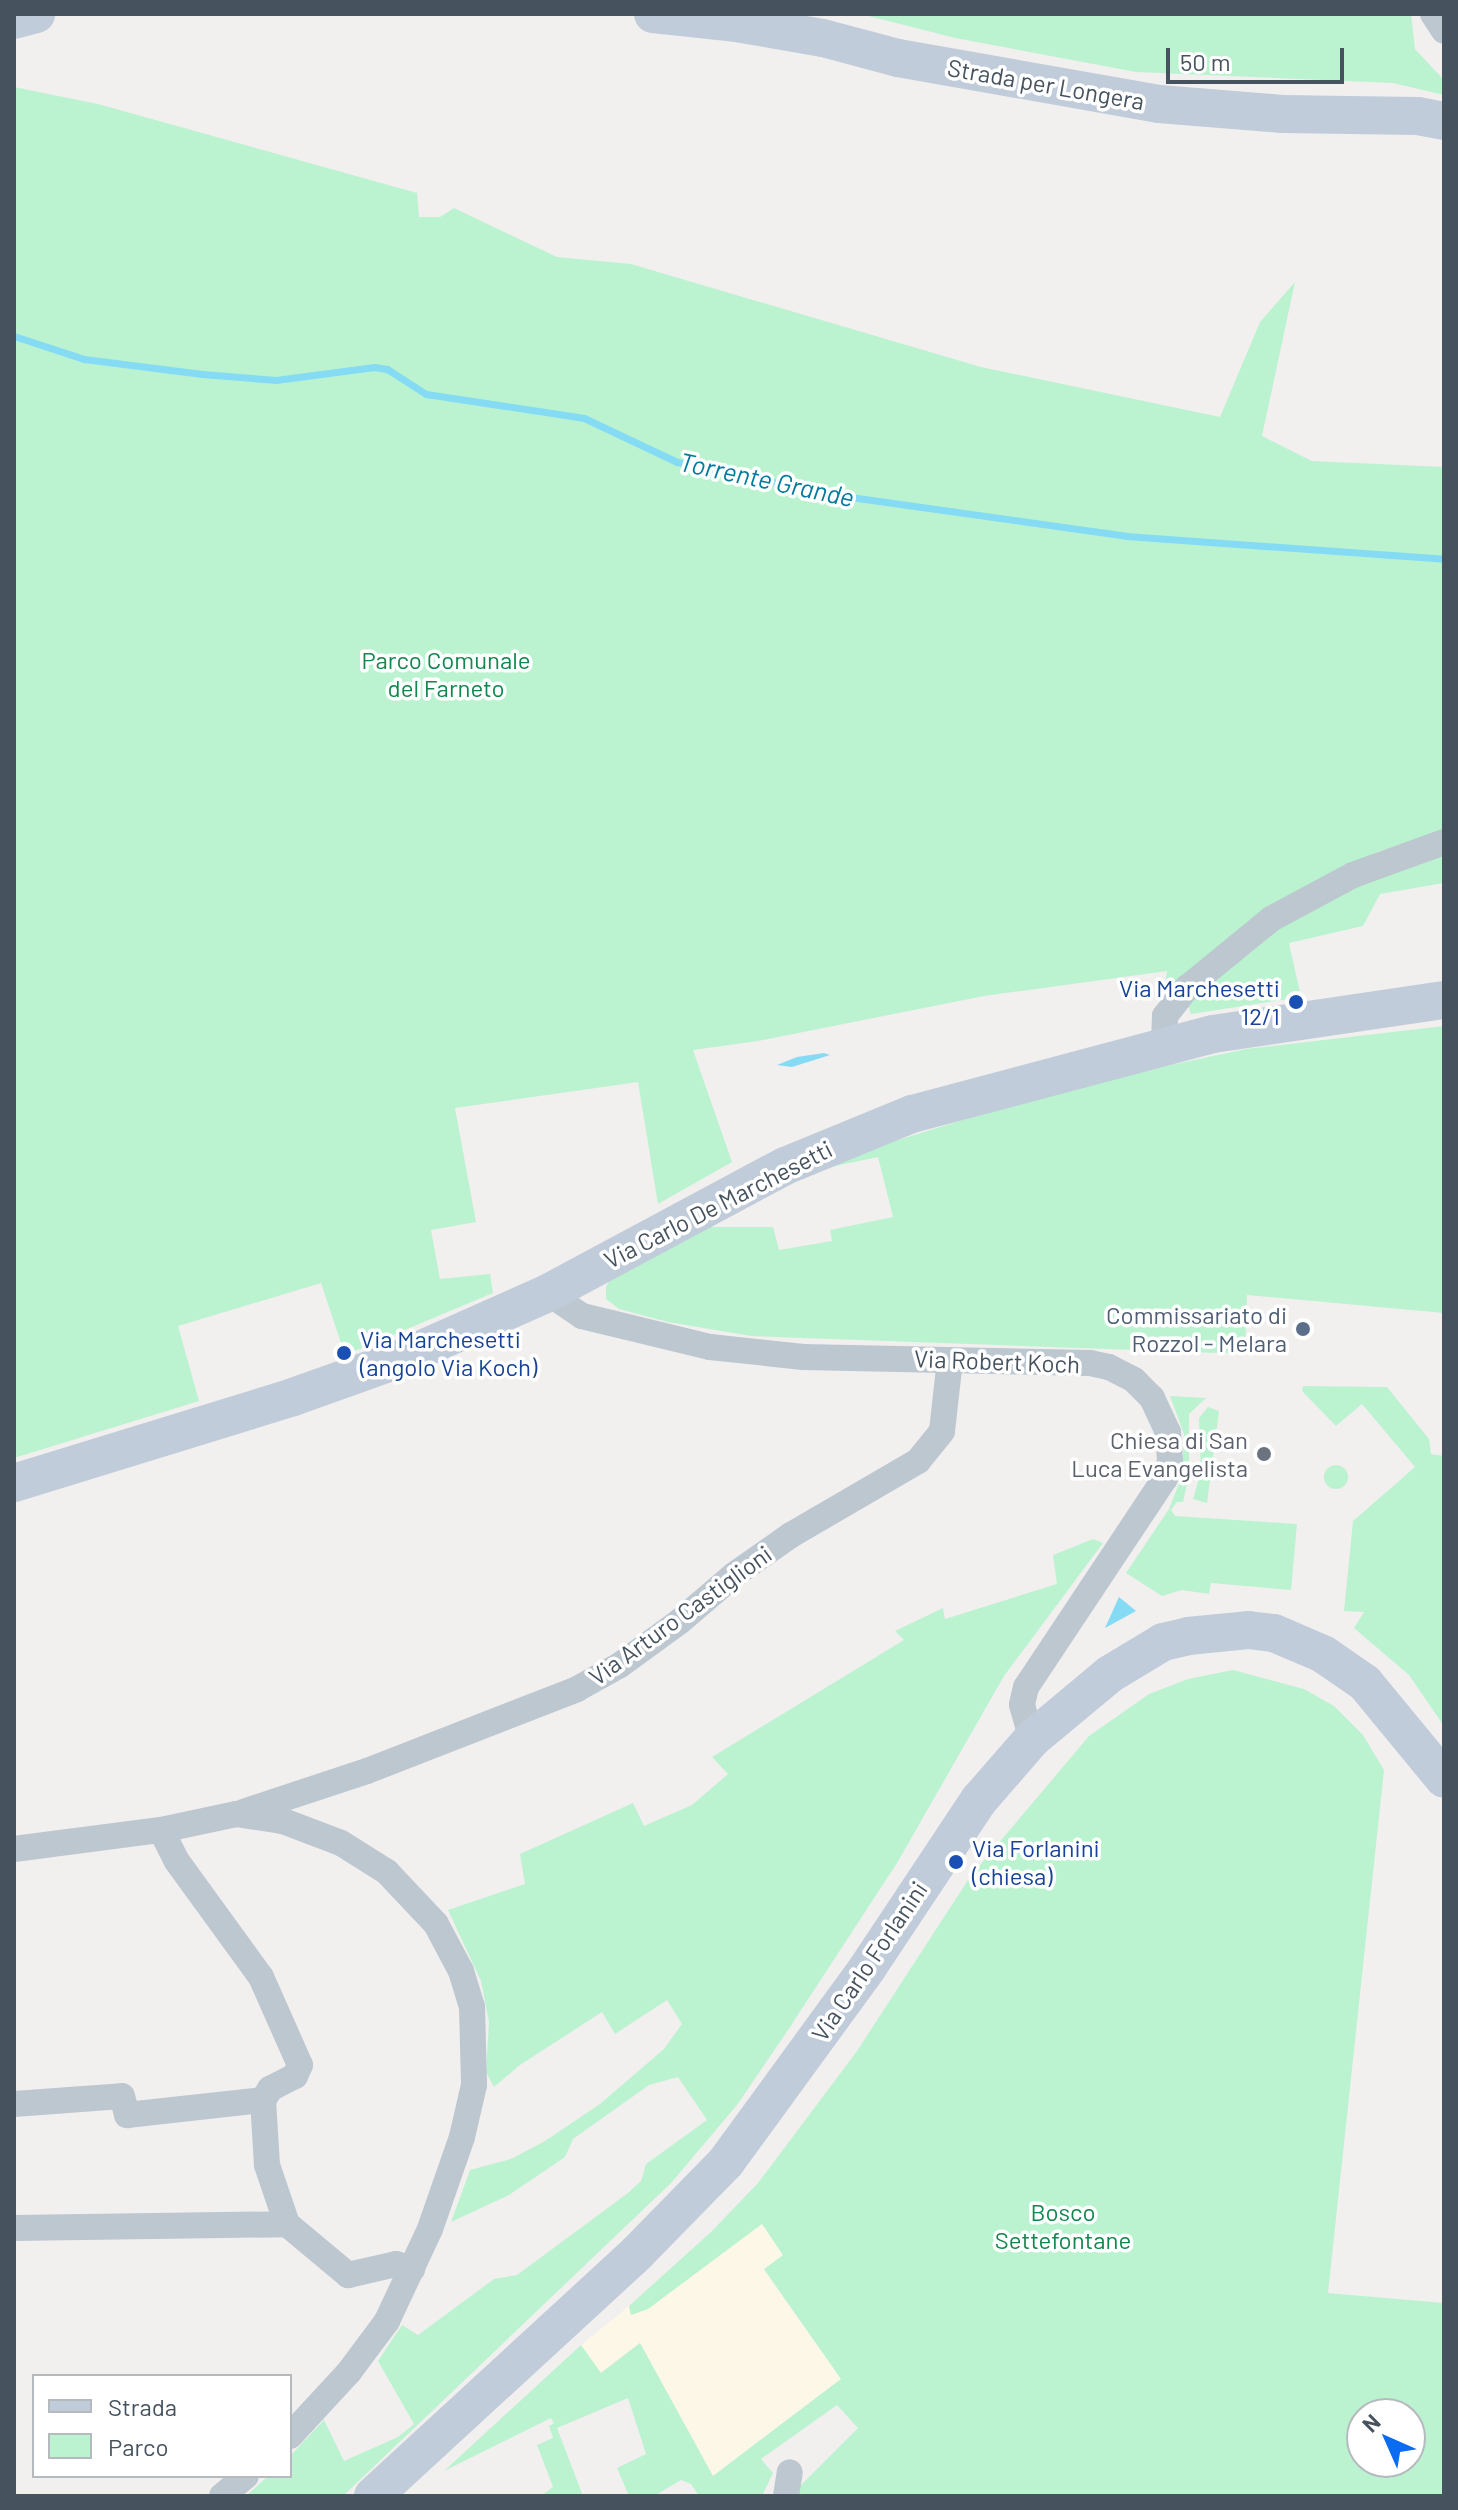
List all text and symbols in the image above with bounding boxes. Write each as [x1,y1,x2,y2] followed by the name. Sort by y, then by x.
[1170,32,1348,82] scale bar
[1180,47,1231,76] text: 50 m
[945,52,1147,116] street label: Strada per Longera
[677,445,857,513] water label: Torrente Grande
[361,646,531,702] park label: Parco Comunale del Farneto
[1119,974,1280,1030] place label: Via Marchesetti 12/1
[1287,993,1305,1011] marker: Via Marchesetti 12/1
[599,1134,837,1274] street label: Via Carlo De Marchesetti
[1106,1301,1287,1357] place label: Commissariato di Rozzol - Melara
[1294,1320,1312,1338] marker: Commissariato di Rozzol - Melara
[360,1325,537,1381] place label: Via Marchesetti (angolo Via Koch)
[335,1344,353,1362] marker: Via Marchesetti (angolo Via Koch)
[913,1344,1081,1378] street label: Via Robert Koch
[1071,1426,1248,1482] place label: Chiesa di San Luca Evangelista
[1255,1445,1273,1463] marker: Chiesa di San Luca Evangelista
[583,1539,777,1691] street label: Via Arturo Castiglioni
[972,1834,1100,1890] place label: Via Forlanini (chiesa)
[947,1853,965,1871] marker: Via Forlanini (chiesa)
[805,1876,933,2046] street label: Via Carlo Forlanini
[995,2198,1131,2254] park label: Bosco Settefontane
[32,2374,292,2478] legend
[108,2392,177,2421] text: Strada
[1346,2398,1426,2478] north arrow
[1356,2408,1385,2437] text: N
[108,2432,169,2461] text: Parco

